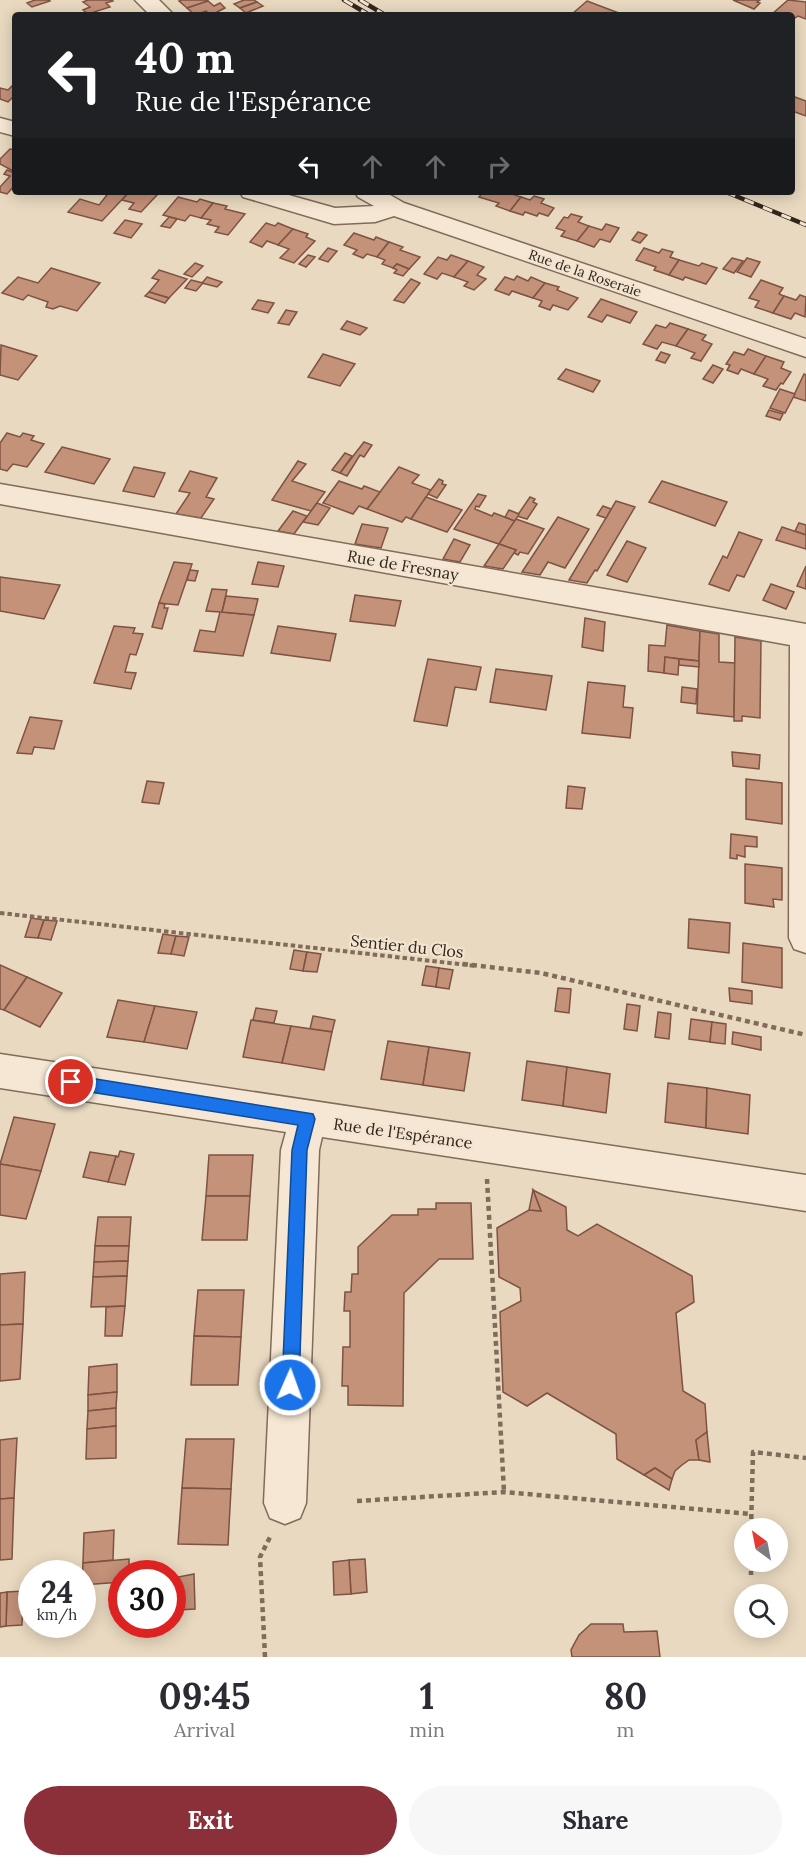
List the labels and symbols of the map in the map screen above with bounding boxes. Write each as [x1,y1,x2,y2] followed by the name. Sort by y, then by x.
[526,245,644,301] street label: Rue de la Roseraie
[346,545,461,585] street label: Rue de Fresnay
[350,930,464,962] street label: Sentier du Clos
[45,1056,96,1107] pin
[332,1113,474,1153] street label: Rue de l'Espérance
[258,1353,322,1417] position arrow
[734,1518,788,1572] north arrow
[108,1560,186,1638] speed limit sign: 30

